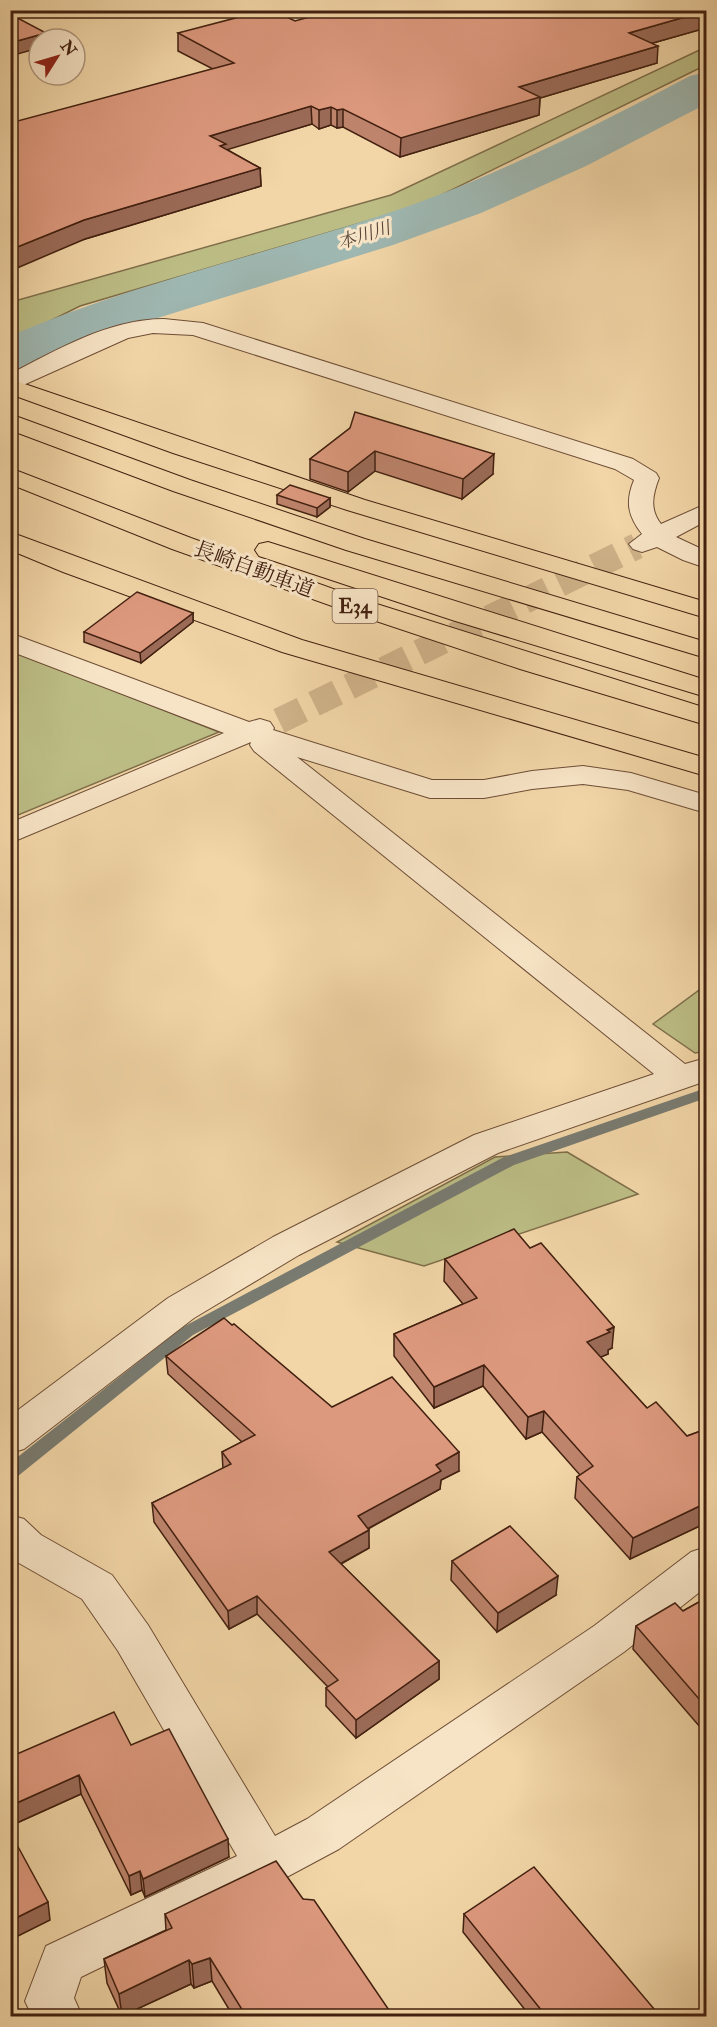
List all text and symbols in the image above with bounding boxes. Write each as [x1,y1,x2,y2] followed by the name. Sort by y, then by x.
[27,27,87,87] north arrow
[55,36,81,61] text: N
[335,216,395,254] water label: 本川川
[190,535,318,604] street label: 長崎自動車道
[332,589,378,623] road number: E34

